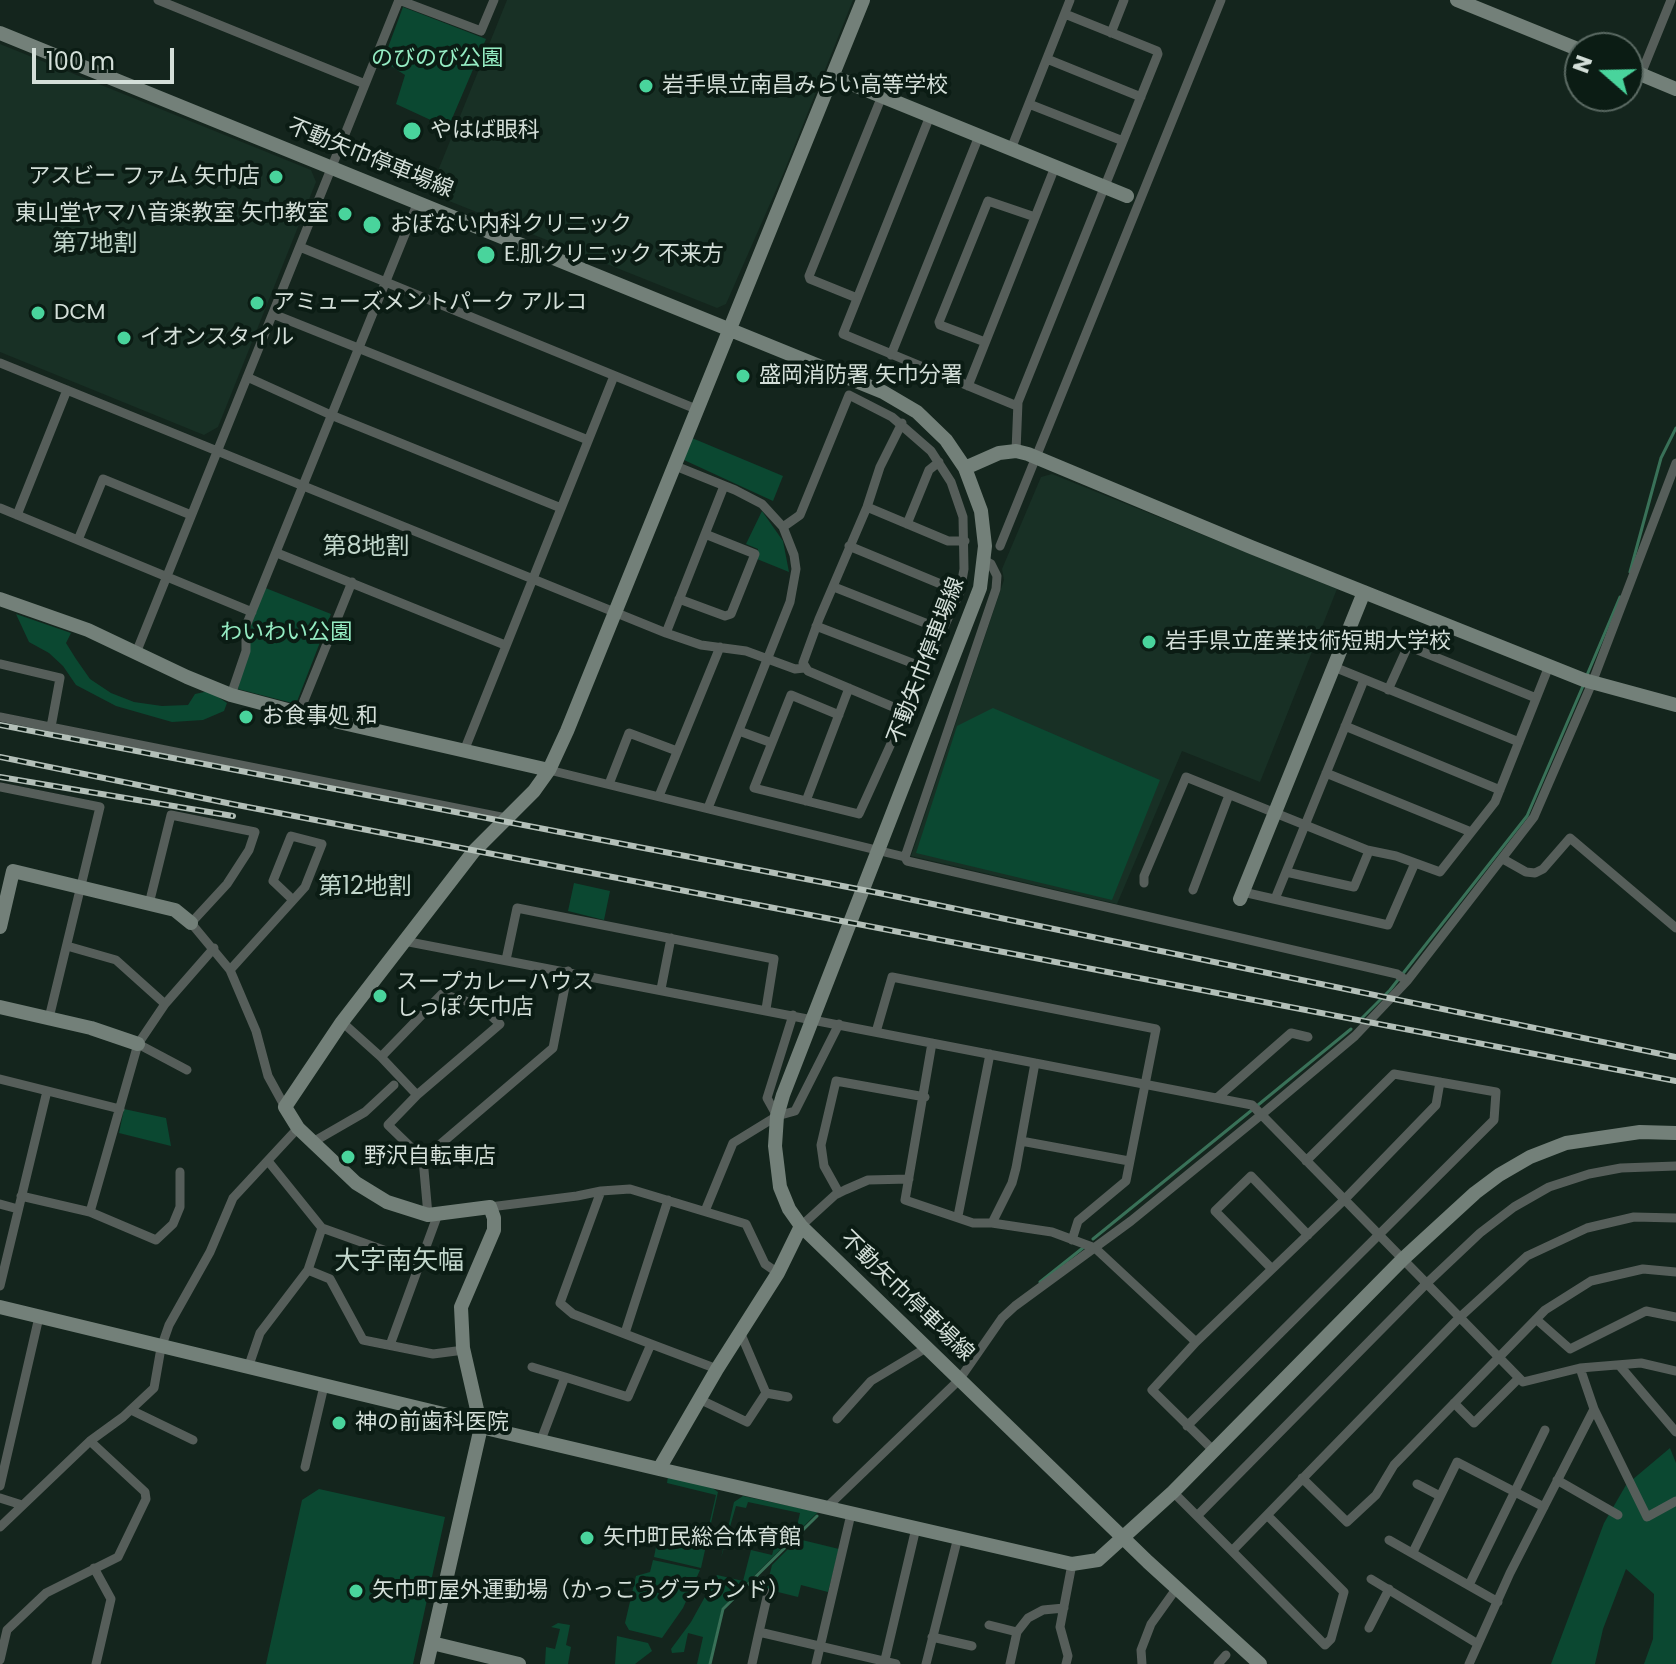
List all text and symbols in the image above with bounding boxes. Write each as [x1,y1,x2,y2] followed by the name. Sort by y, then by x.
[36,32,178,82] scale bar
[1564,32,1644,112] north arrow
[46,45,115,78] text: 100 m
[371,46,503,72] park label: のびのび公園
[1565,51,1600,77] text: N
[662,73,948,99] place label: 岩手県立南昌みらい高等学校
[637,77,655,95] marker: 岩手県立南昌みらい高等学校
[283,114,457,204] street label: 不動矢巾停車場線
[430,118,540,144] place label: やはば眼科
[401,120,423,142] marker: やはば眼科
[28,164,260,190] place label: アスビー ファム 矢巾店
[267,168,285,186] marker: アスビー ファム 矢巾店
[15,201,329,227] place label: 東山堂ヤマハ音楽教室 矢巾教室
[336,205,354,223] marker: 東山堂ヤマハ音楽教室 矢巾教室
[390,212,632,238] place label: おぼない内科クリニック
[361,214,383,236] marker: おぼない内科クリニック
[52,231,138,259] district label: 第7地割
[504,242,724,268] place label: E.肌クリニック 不来方
[475,244,497,266] marker: E.肌クリニック 不来方
[273,290,587,316] place label: アミューズメントパーク アルコ
[248,294,266,312] marker: アミューズメントパーク アルコ
[54,300,105,326] place label: DCM
[29,304,47,322] marker: DCM
[140,325,294,351] place label: イオンスタイル
[115,329,133,347] marker: イオンスタイル
[759,363,963,389] place label: 盛岡消防署 矢巾分署
[734,367,752,385] marker: 盛岡消防署 矢巾分署
[322,534,410,562] district label: 第8地割
[883,574,971,748] street label: 不動矢巾停車場線
[220,620,352,646] park label: わいわい公園
[1165,629,1451,655] place label: 岩手県立産業技術短期大学校
[1140,633,1158,651] marker: 岩手県立産業技術短期大学校
[262,704,378,730] place label: お食事処 和
[237,708,255,726] marker: お食事処 和
[318,874,412,902] district label: 第12地割
[396,970,594,1022] place label: スープカレーハウス しっぽ 矢巾店
[371,987,389,1005] marker: スープカレーハウス しっぽ 矢巾店
[364,1144,496,1170] place label: 野沢自転車店
[339,1148,357,1166] marker: 野沢自転車店
[834,1226,978,1368] street label: 不動矢巾停車場線
[334,1246,464,1278] district label: 大字南矢幅
[355,1410,509,1436] place label: 神の前歯科医院
[330,1414,348,1432] marker: 神の前歯科医院
[603,1525,801,1551] place label: 矢巾町民総合体育館
[578,1529,596,1547] marker: 矢巾町民総合体育館
[372,1578,790,1604] place label: 矢巾町屋外運動場（かっこうグラウンド）
[347,1582,365,1600] marker: 矢巾町屋外運動場（かっこうグラウンド）

